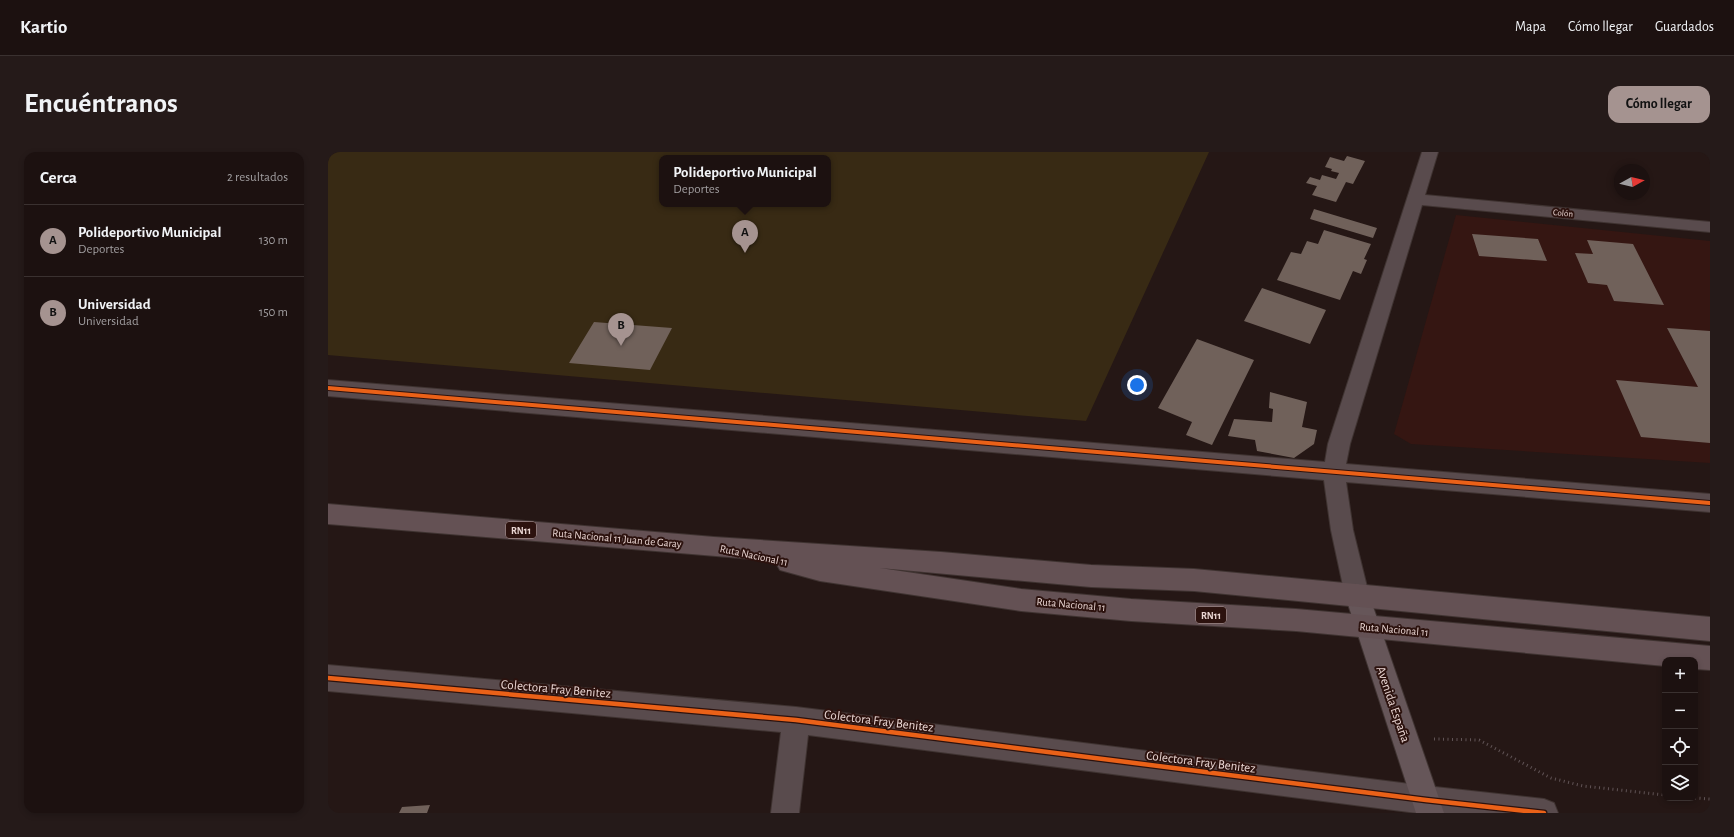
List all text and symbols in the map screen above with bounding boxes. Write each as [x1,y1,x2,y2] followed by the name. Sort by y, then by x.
[20,18,67,37] text: Kartio
[1515,20,1546,34] text: Mapa
[1568,20,1633,34] text: Cómo llegar
[1655,20,1714,34] text: Guardados
[1608,86,1710,123] button: Cómo llegar
[24,90,178,118] text: Encuéntranos
[659,155,831,207] popup
[1614,164,1650,200] north arrow
[673,165,817,180] text: Polideportivo Municipal
[40,169,77,186] text: Cerca
[227,171,288,184] text: 2 resultados
[673,183,720,196] text: Deportes
[1553,208,1573,219] street label: Colón
[732,220,758,253] pin: A
[78,225,221,240] text: Polideportivo Municipal
[49,234,57,247] text: A
[259,234,288,247] text: 130 m
[78,243,124,256] text: Deportes
[78,297,151,312] text: Universidad
[49,306,57,319] text: B
[259,306,288,319] text: 150 m
[608,313,634,346] pin: B
[78,315,139,328] text: Universidad
[1127,375,1147,395] your location
[506,522,536,538] road number: RN11
[552,527,682,550] street label: Ruta Nacional 11 Juan de Garay
[719,543,789,568] street label: Ruta Nacional 11
[1036,596,1106,613] street label: Ruta Nacional 11
[1196,607,1226,623] road number: RN11
[1359,621,1429,638] street label: Ruta Nacional 11
[1662,657,1698,801] map controls
[1662,657,1698,693] button: +
[1373,665,1412,744] street label: Avenida España
[500,678,611,701] street label: Colectora Fray Benitez
[1662,693,1698,729] button: −
[823,708,934,735] street label: Colectora Fray Benitez
[1662,729,1698,765] button: locate
[1145,749,1256,776] street label: Colectora Fray Benitez
[1662,765,1698,801] button: layers

